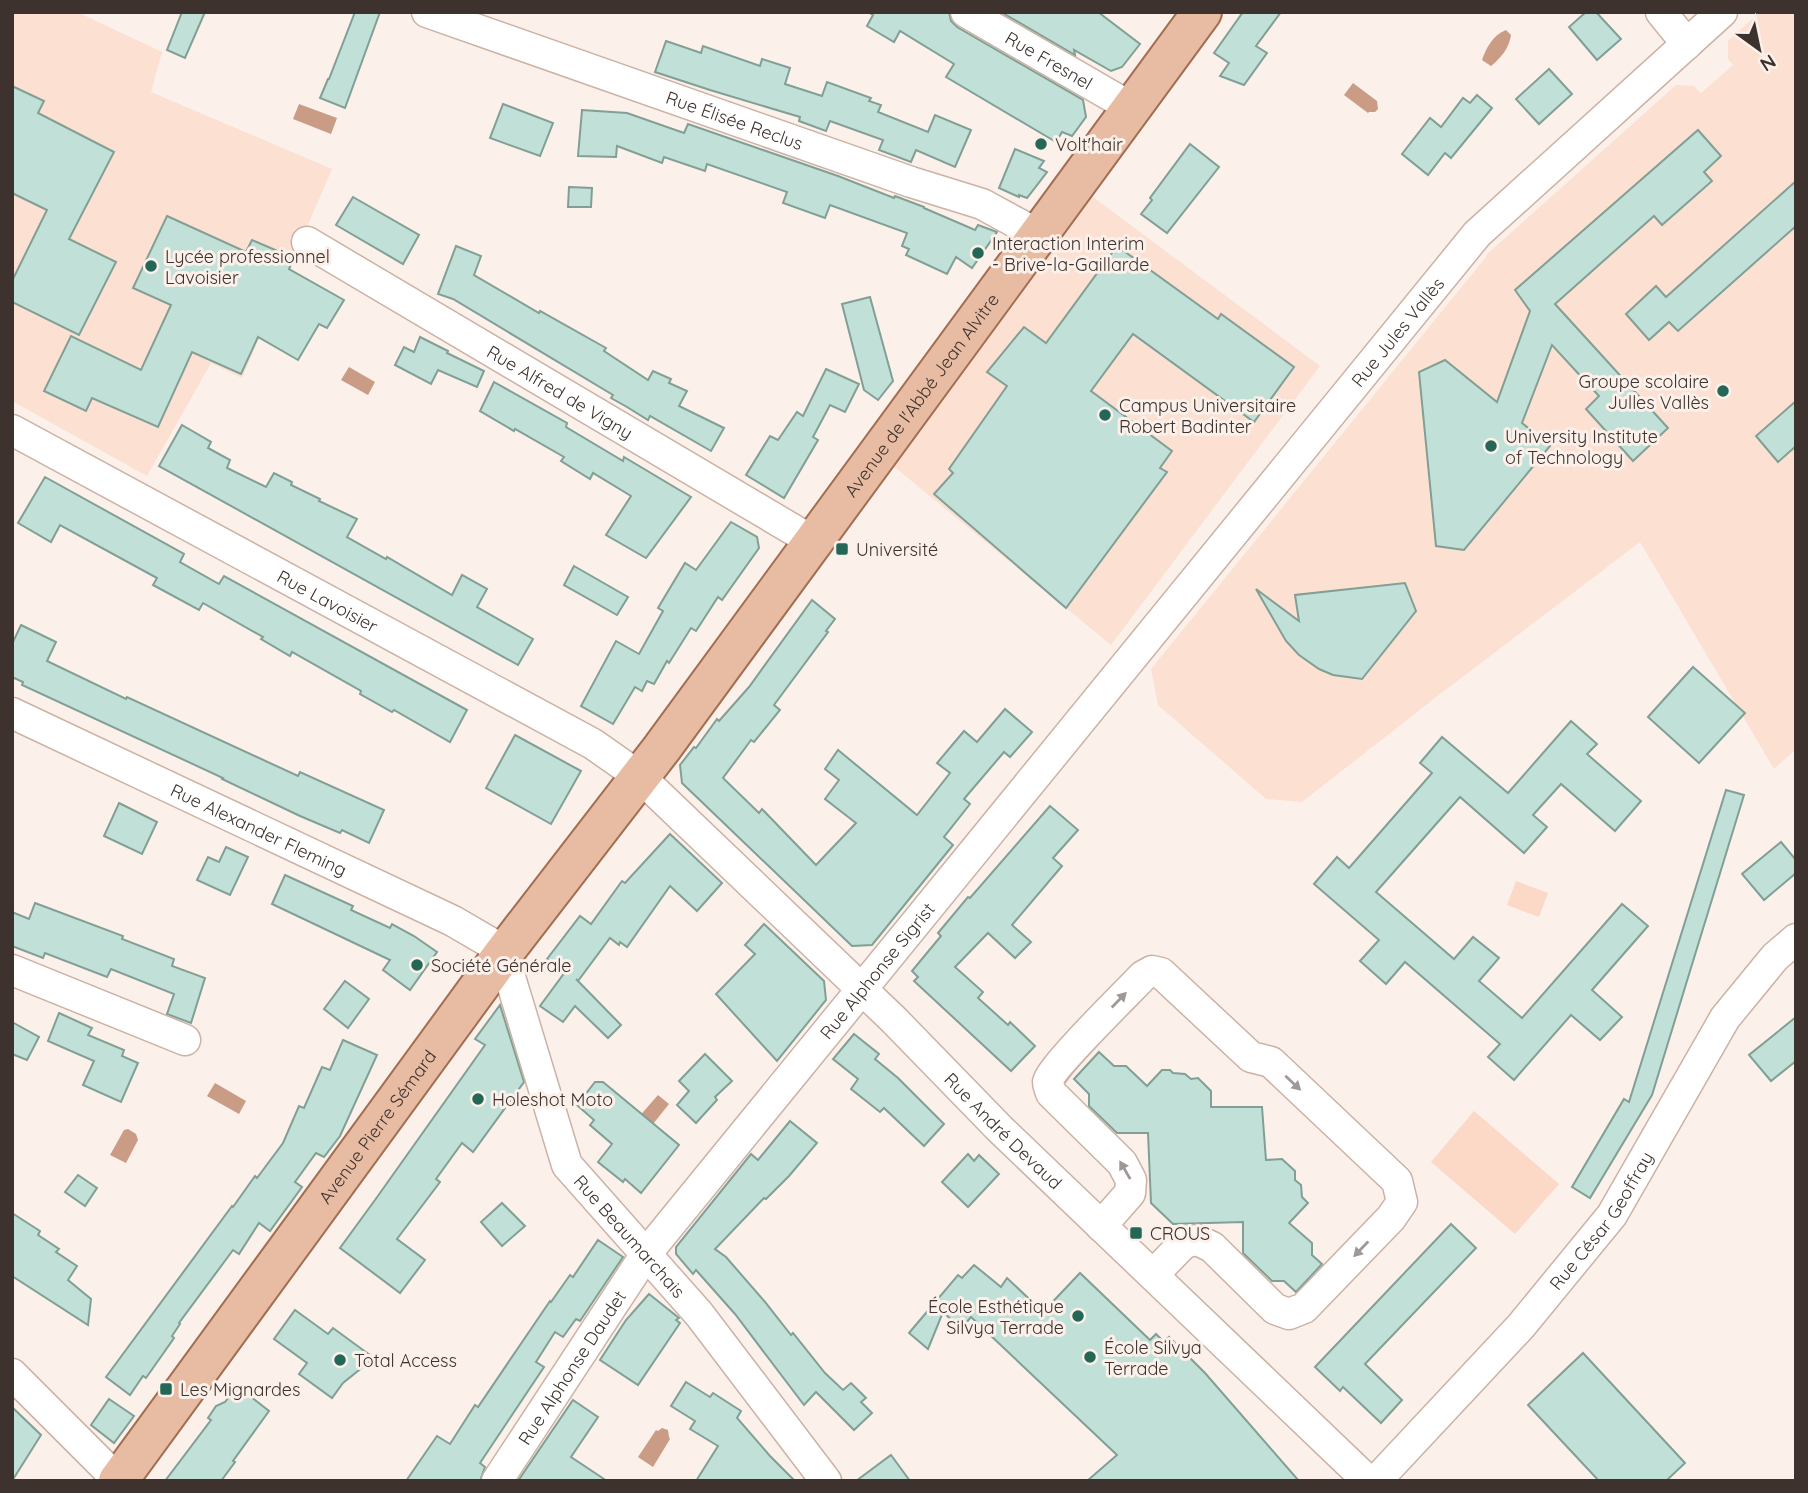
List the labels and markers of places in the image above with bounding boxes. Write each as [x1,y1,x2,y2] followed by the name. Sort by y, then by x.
[1055,133,1123,156] place label: Volt'hair
[1033,136,1049,152] marker: Volt'hair
[992,232,1149,276] place label: Interaction Interim - Brive-la-Gaillarde
[165,245,330,289] place label: Lycée professionnel Lavoisier
[970,245,986,261] marker: Interaction Interim - Brive-la-Gaillarde
[143,258,159,274] marker: Lycée professionnel Lavoisier
[1579,370,1709,414] place label: Groupe scolaire Julles Vallès
[1715,383,1731,399] marker: Groupe scolaire Julles Vallès
[1119,394,1296,438] place label: Campus Universitaire Robert Badinter
[1097,407,1113,423] marker: Campus Universitaire Robert Badinter
[1505,425,1658,469] place label: University Institute of Technology
[1483,438,1499,454] marker: University Institute of Technology
[856,538,938,561] place label: Université
[834,541,850,557] marker: Université
[431,954,571,977] place label: Société Générale
[409,957,425,973] marker: Société Générale
[492,1088,613,1111] place label: Holeshot Moto
[470,1091,486,1107] marker: Holeshot Moto
[1150,1222,1210,1245] place label: CROUS
[1128,1225,1144,1241] marker: CROUS
[928,1295,1064,1339] place label: École Esthétique Silvya Terrade
[1070,1308,1086,1324] marker: École Esthétique Silvya Terrade
[1104,1336,1202,1380] place label: École Silvya Terrade
[354,1349,457,1372] place label: Total Access
[1082,1349,1098,1365] marker: École Silvya Terrade
[332,1352,348,1368] marker: Total Access
[180,1378,300,1401] place label: Les Mignardes
[158,1381,174,1397] marker: Les Mignardes

